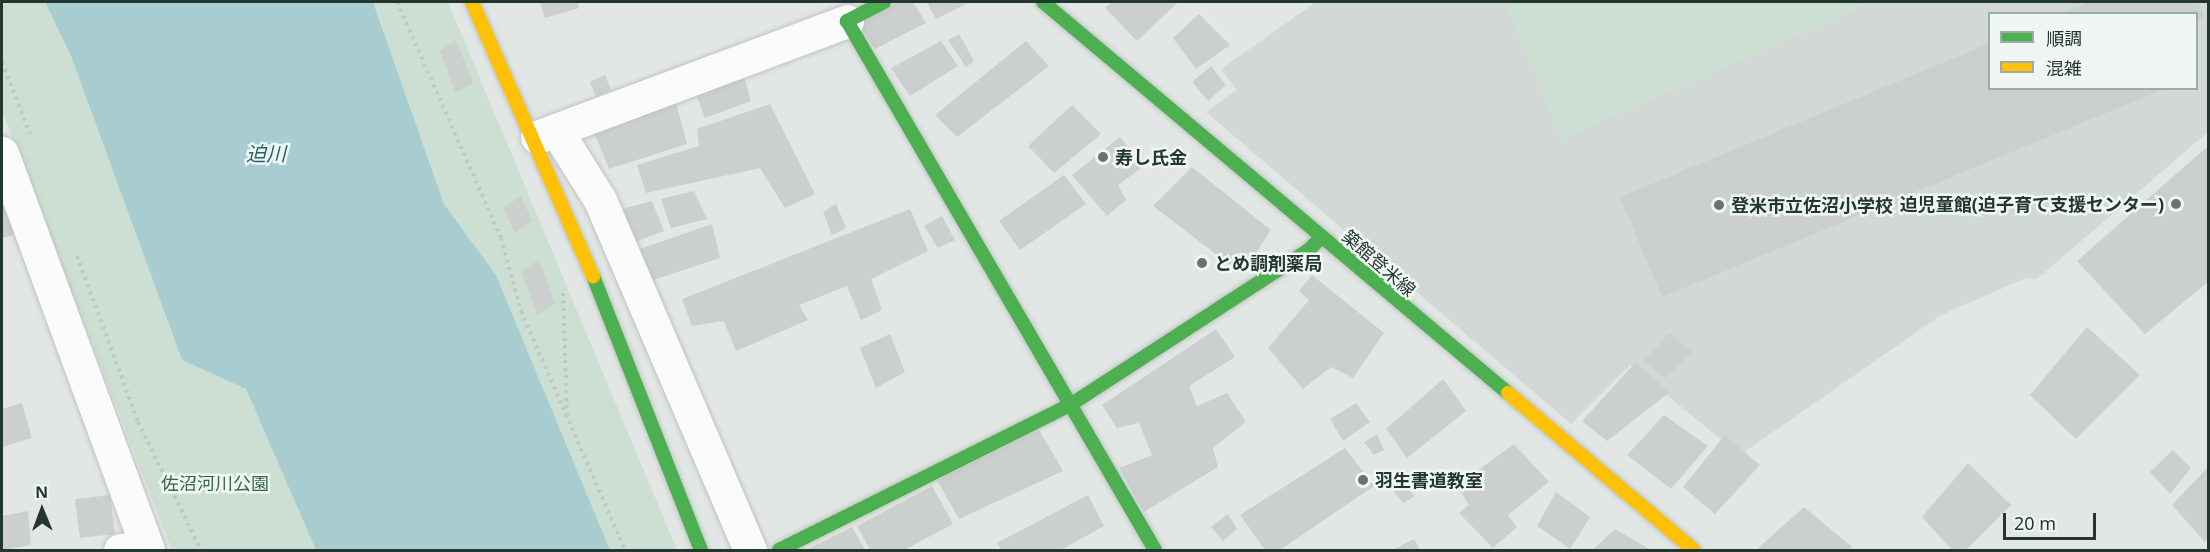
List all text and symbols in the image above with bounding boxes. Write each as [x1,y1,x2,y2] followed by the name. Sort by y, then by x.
[1988,12,2198,90] legend
[2046,26,2082,50] text: 順調
[2046,56,2082,80] text: 混雑
[246,141,286,165] water label: 迫川
[1115,146,1187,168] place label: 寿し氏金
[1096,150,1110,164] marker: 寿し氏金
[1900,193,2164,215] place label: 迫児童館(迫子育て支援センター)
[1731,194,1893,216] place label: 登米市立佐沼小学校
[2169,197,2183,211] marker: 迫児童館(迫子育て支援センター)
[1712,198,1726,212] marker: 登米市立佐沼小学校
[1338,225,1420,301] street label: 築館登米線
[1214,252,1322,274] place label: とめ調剤薬局
[1195,256,1209,270] marker: とめ調剤薬局
[1375,469,1483,491] place label: 羽生書道教室
[161,472,269,494] park label: 佐沼河川公園
[1356,473,1370,487] marker: 羽生書道教室
[12,480,72,540] north arrow
[35,481,48,503] text: N
[2006,501,2099,539] scale bar
[2014,511,2056,535] text: 20 m

